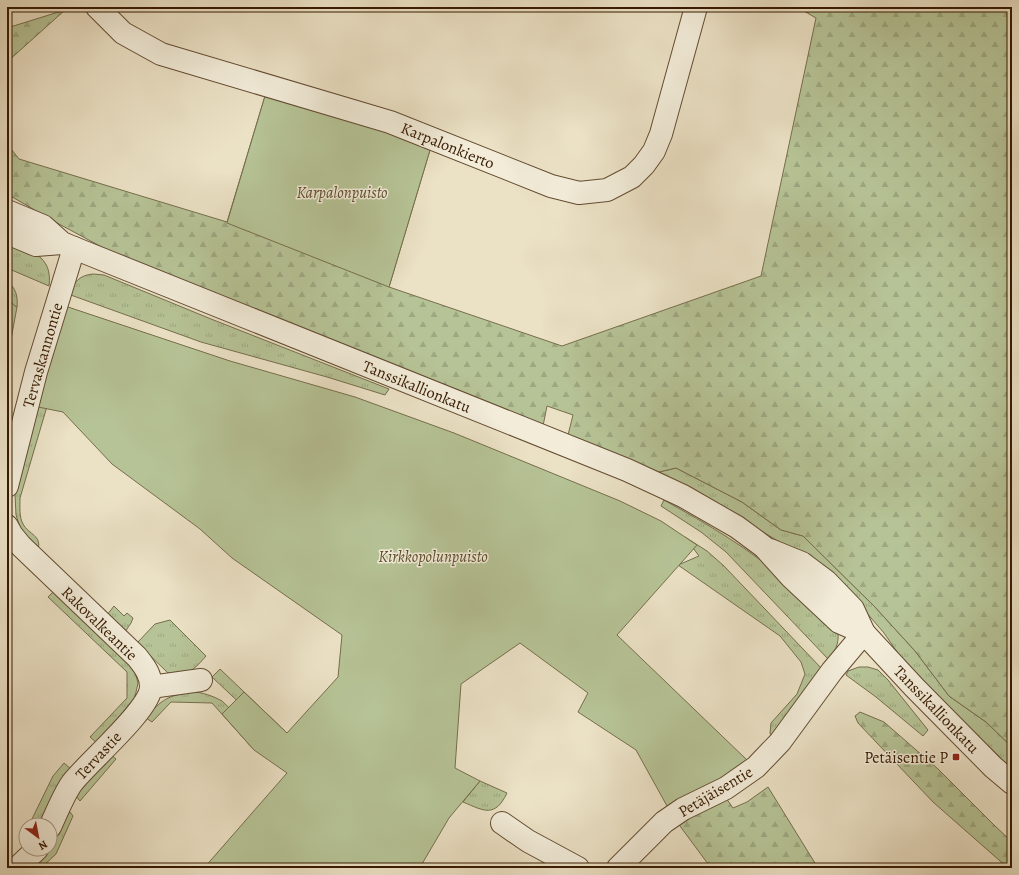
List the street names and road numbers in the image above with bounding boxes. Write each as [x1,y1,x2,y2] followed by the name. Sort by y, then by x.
[398,117,498,175] street label: Karpalonkierto
[17,300,68,410] street label: Tervaskannontie
[359,355,474,419] street label: Tanssikallionkatu
[56,582,142,666] street label: Rakovalkeantie
[889,661,984,759] street label: Tanssikallionkatu
[71,727,127,785] street label: Tervastie
[674,761,757,823] street label: Petäjäisentie

